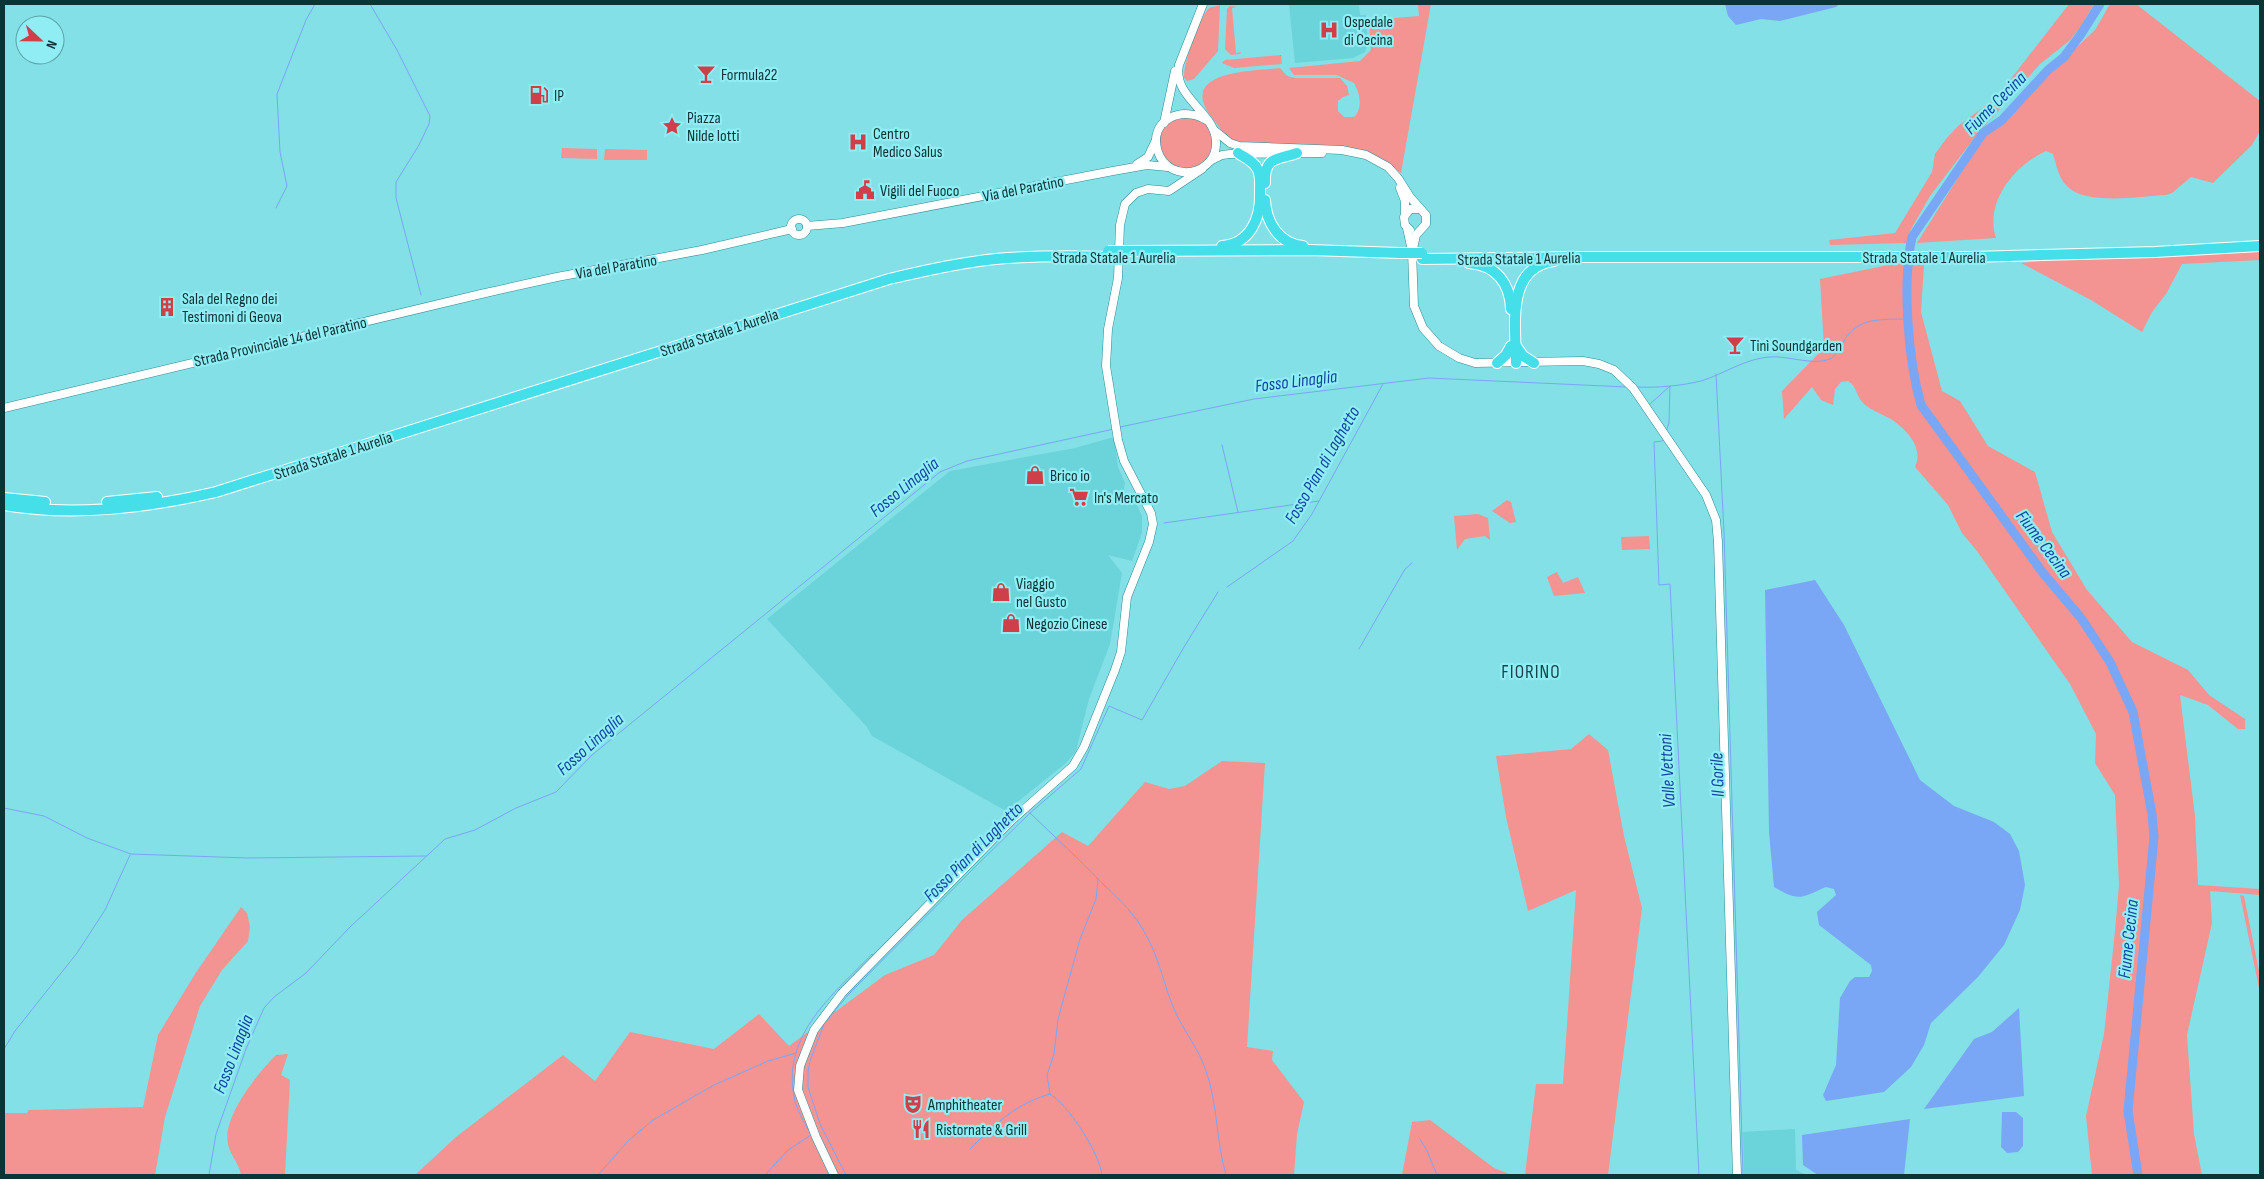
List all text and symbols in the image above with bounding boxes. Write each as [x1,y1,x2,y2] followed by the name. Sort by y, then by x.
[1344,13,1393,50] place label: Ospedale di Cecina
[15,15,65,65] north arrow
[1318,19,1340,41] hospital icon: Ospedale di Cecina
[42,38,61,51] text: N
[695,63,717,85] bar icon: Formula22
[721,66,777,85] place label: Formula22
[1960,67,2031,139] water label: Fiume Cecina
[528,84,550,106] fuel station icon: IP
[554,87,564,106] place label: IP
[687,109,739,146] place label: Piazza Nilde Iotti
[661,115,683,137] place icon: Piazza Nilde Iotti
[873,125,943,162] place label: Centro Medico Salus
[847,131,869,153] hospital icon: Centro Medico Salus
[981,172,1065,207] street label: Via del Paratino
[854,179,876,201] public building icon: Vigili del Fuoco
[880,182,959,201] place label: Vigili del Fuoco
[1052,249,1176,268] street label: Strada Statale 1 Aurelia
[1457,249,1581,270] street label: Strada Statale 1 Aurelia
[1862,249,1986,268] street label: Strada Statale 1 Aurelia
[574,251,658,284] street label: Via del Paratino
[182,290,282,327] place label: Sala del Regno dei Testimoni di Geova
[156,296,178,318] building icon: Sala del Regno dei Testimoni di Geova
[658,305,781,361] street label: Strada Statale 1 Aurelia
[192,313,369,372] street label: Strada Provinciale 14 del Paratino
[1724,334,1746,356] bar icon: Tinì Soundgarden
[1750,337,1842,356] place label: Tinì Soundgarden
[1254,366,1339,397] water label: Fosso Linaglia
[1280,402,1365,528] water label: Fosso Pian di Laghetto
[272,428,395,484] street label: Strada Statale 1 Aurelia
[866,453,944,522] water label: Fosso Linaglia
[1024,464,1046,486] shop icon: Brico io
[1050,467,1090,486] place label: Brico io
[1068,486,1090,508] supermarket icon: In's Mercato
[1094,489,1158,508] place label: In's Mercato
[2011,506,2076,583] water label: Fiume Cecina
[1016,575,1067,612] place label: Viaggio nel Gusto
[990,581,1012,603] shop icon: Viaggio nel Gusto
[1000,612,1022,634] shop icon: Negozio Cinese
[1026,615,1108,634] place label: Negozio Cinese
[1501,661,1561,684] district label: FIORINO
[553,708,629,780] water label: Fosso Linaglia
[1655,733,1680,809] water label: Valle Vettoni
[1706,752,1729,798] water label: Il Gorile
[919,798,1028,906] water label: Fosso Pian di Laghetto
[2114,898,2143,980] water label: Fiume Cecina
[209,1011,258,1096] water label: Fosso Linaglia
[902,1093,924,1115] theatre icon: Amphitheater
[927,1096,1002,1115] place label: Amphitheater
[910,1118,932,1140] restaurant icon: Ristornate & Grill
[936,1121,1027,1140] place label: Ristornate & Grill

